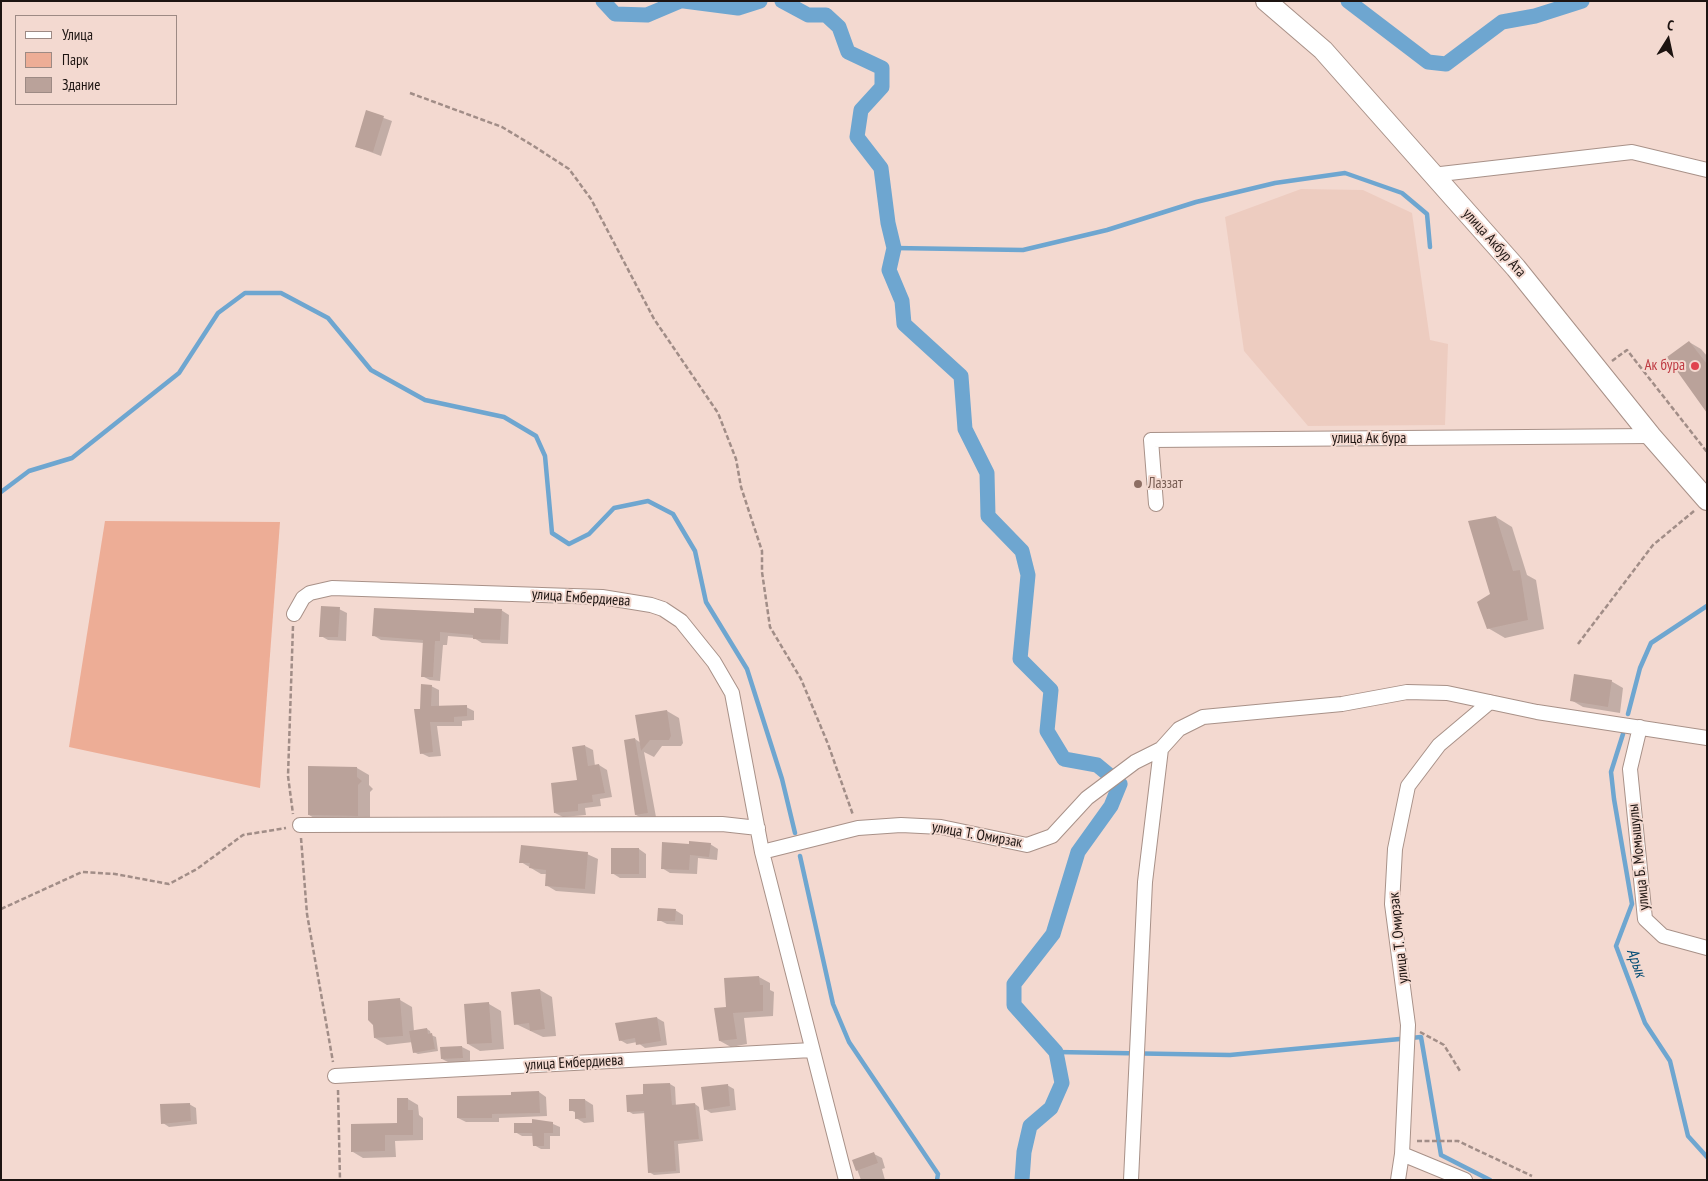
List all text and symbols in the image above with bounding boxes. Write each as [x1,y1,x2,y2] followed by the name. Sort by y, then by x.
[15,15,178,105] legend
[1643,15,1693,65] north arrow
[1666,16,1675,35] text: С
[62,25,93,44] text: Улица
[62,50,88,69] text: Парк
[62,75,100,94] text: Здание
[1459,205,1529,281] street label: улица Акбур Ата
[1644,357,1685,375] place label: Ак бура
[1689,360,1701,372] marker: Ак бура
[1332,430,1406,448] street label: улица Ак бура
[1148,475,1183,493] place label: Лаззат
[1132,478,1144,490] marker: Лаззат
[531,586,631,610] street label: улица Ембердиева
[1624,803,1654,911] street label: улица Б. Момышулы
[930,818,1024,852] street label: улица Т. Омирзак
[1385,892,1413,984] street label: улица Т. Омирзак
[1622,946,1650,980] water label: Арык
[524,1051,624,1075] street label: улица Ембердиева

